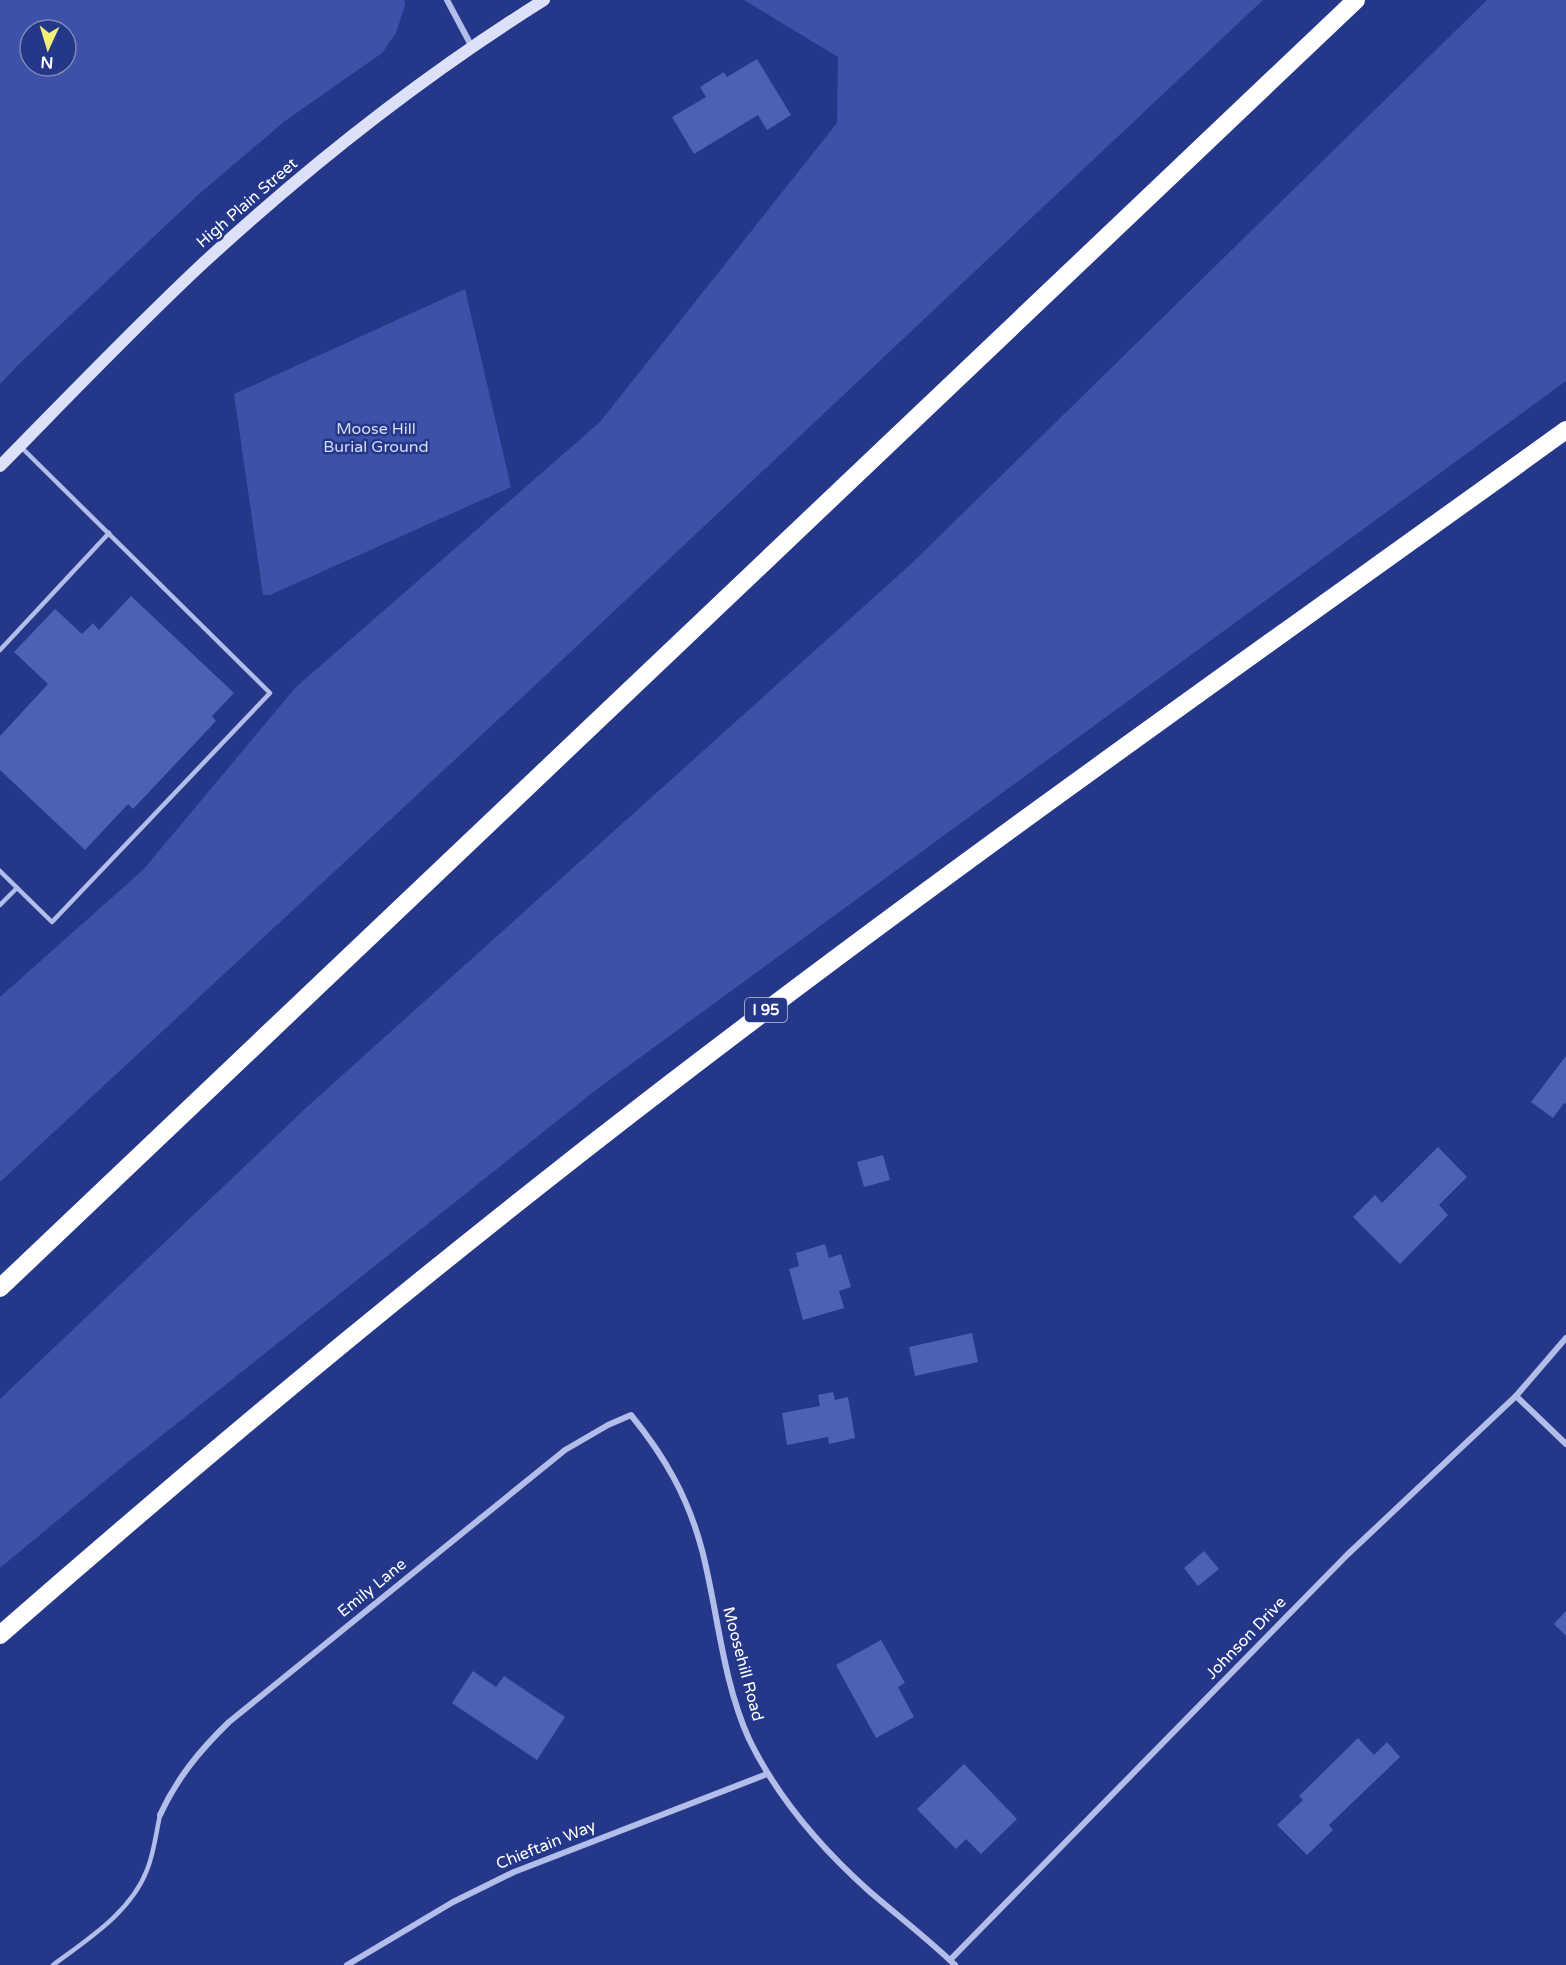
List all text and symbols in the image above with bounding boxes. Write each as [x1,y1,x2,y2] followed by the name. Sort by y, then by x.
[18,18,78,78] north arrow
[40,52,54,72] text: N
[192,154,302,252] street label: High Plain Street
[323,419,429,457] park label: Moose Hill Burial Ground
[745,998,787,1022] road number: I 95
[334,1554,410,1622] street label: Emily Lane
[1202,1592,1290,1684] street label: Johnson Drive
[718,1605,768,1723] street label: Moosehill Road
[493,1816,599,1874] street label: Chieftain Way

